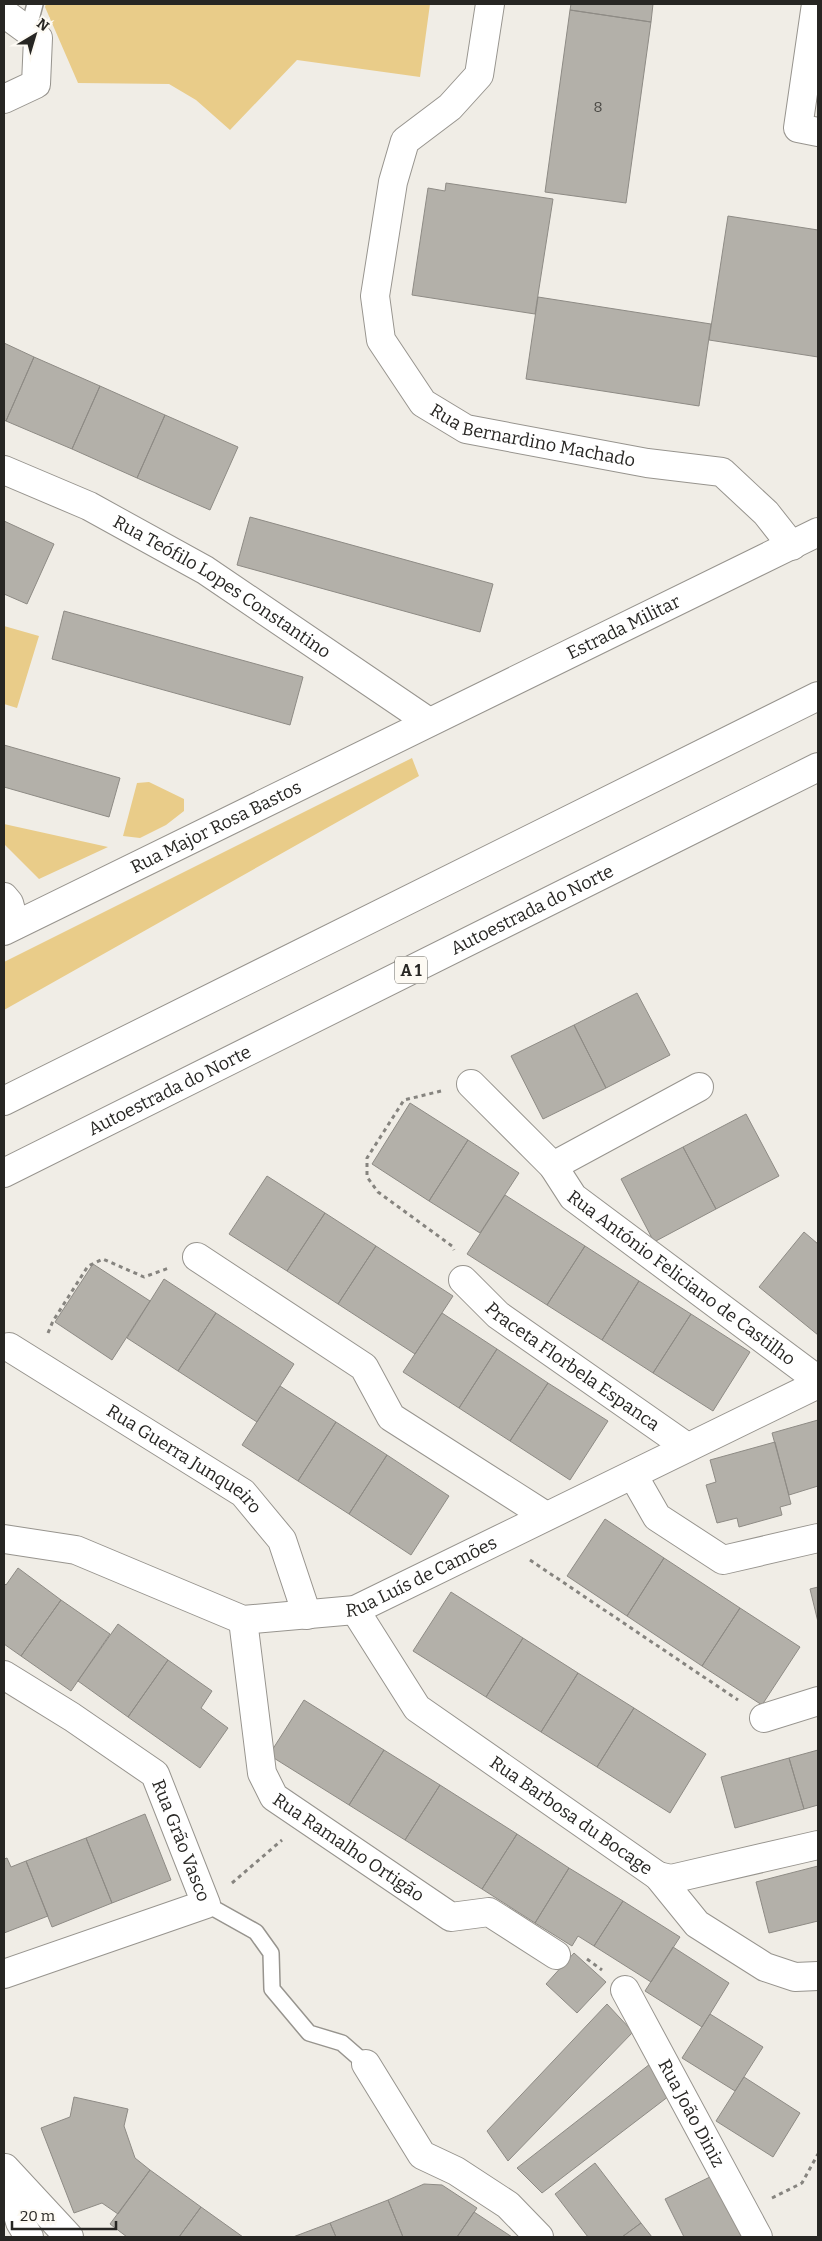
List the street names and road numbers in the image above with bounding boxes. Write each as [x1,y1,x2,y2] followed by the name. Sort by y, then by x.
[426,399,637,472] street label: Rua Bernardino Machado
[109,511,335,663] street label: Rua Teófilo Lopes Constantino
[563,590,684,664] street label: Estrada Militar
[127,776,305,878] street label: Rua Major Rosa Bastos
[447,860,617,960] street label: Autoestrada do Norte
[395,956,427,984] road number: A 1
[84,1041,255,1140] street label: Autoestrada do Norte
[563,1186,800,1370] street label: Rua António Feliciano de Castilho
[481,1298,664,1436] street label: Praceta Florbela Espanca
[103,1400,266,1518] street label: Rua Guerra Junqueiro
[345,1531,501,1622] street label: Rua Luís de Camões
[486,1751,657,1880] street label: Rua Barbosa du Bocage
[147,1776,215,1905] street label: Rua Grão Vasco
[269,1788,428,1907] street label: Rua Ramalho Ortigão
[653,2055,729,2171] street label: Rua João Diniz

